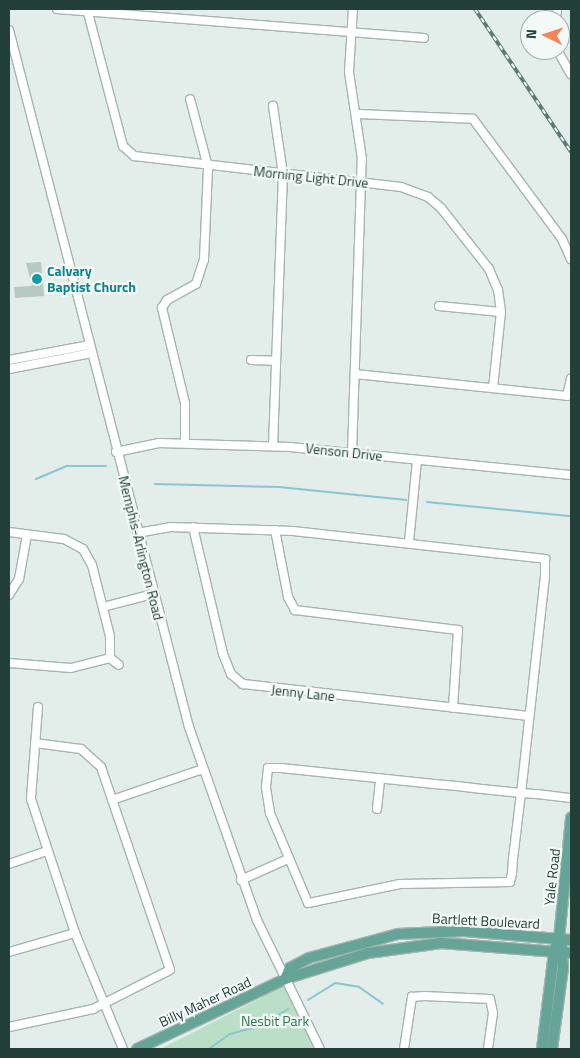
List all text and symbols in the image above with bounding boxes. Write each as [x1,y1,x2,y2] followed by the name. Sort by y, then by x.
[520,10,570,60] north arrow
[520,28,541,40] text: N
[253,163,369,191] street label: Morning Light Drive
[47,263,136,296] place label: Calvary Baptist Church
[31,273,43,285] marker: Calvary Baptist Church
[305,440,383,464] street label: Venson Drive
[115,474,167,622] street label: Memphis-Arlington Road
[270,681,336,705] street label: Jenny Lane
[541,848,563,906] street label: Yale Road
[432,910,540,932] street label: Bartlett Boulevard
[156,973,254,1031] street label: Billy Maher Road
[241,1013,309,1029] park label: Nesbit Park

